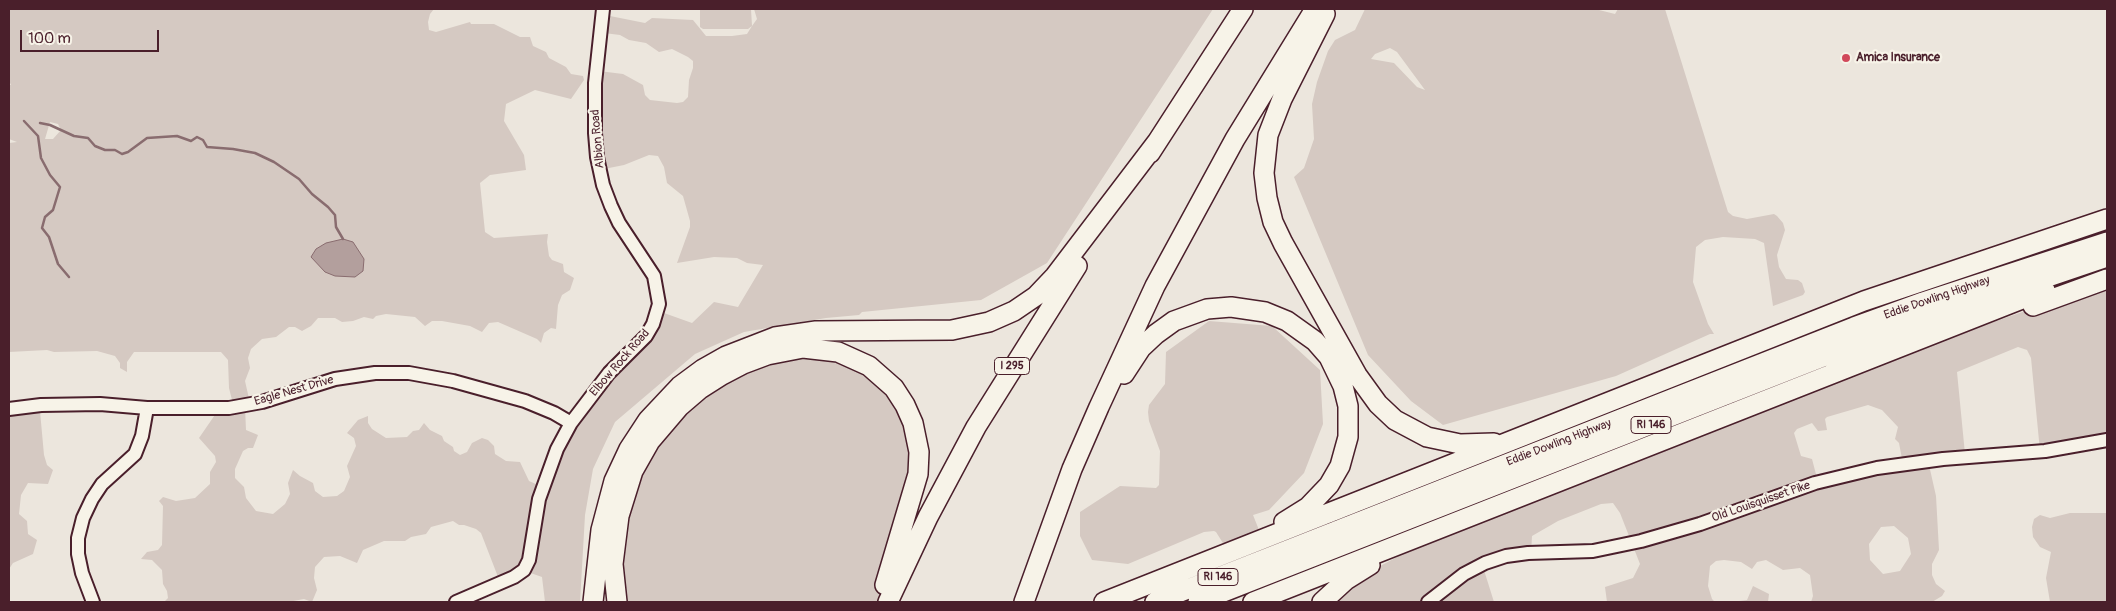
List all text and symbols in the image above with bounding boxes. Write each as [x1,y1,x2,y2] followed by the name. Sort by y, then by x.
[22,20,161,52] scale bar
[28,29,71,48] text: 100 m
[1856,51,1940,65] place label: Amica Insurance
[1840,52,1852,64] marker: Amica Insurance
[588,109,608,169] street label: Albion Road
[1882,273,1992,323] street label: Eddie Dowling Highway
[587,327,653,399] street label: Elbow Rock Road
[994,358,1030,374] road number: I 295
[253,373,335,409] street label: Eagle Nest Drive
[1504,416,1614,470] street label: Eddie Dowling Highway
[1631,416,1671,434] road number: RI 146
[1710,478,1812,526] street label: Old Louisquisset Pike
[1198,568,1238,586] road number: RI 146

